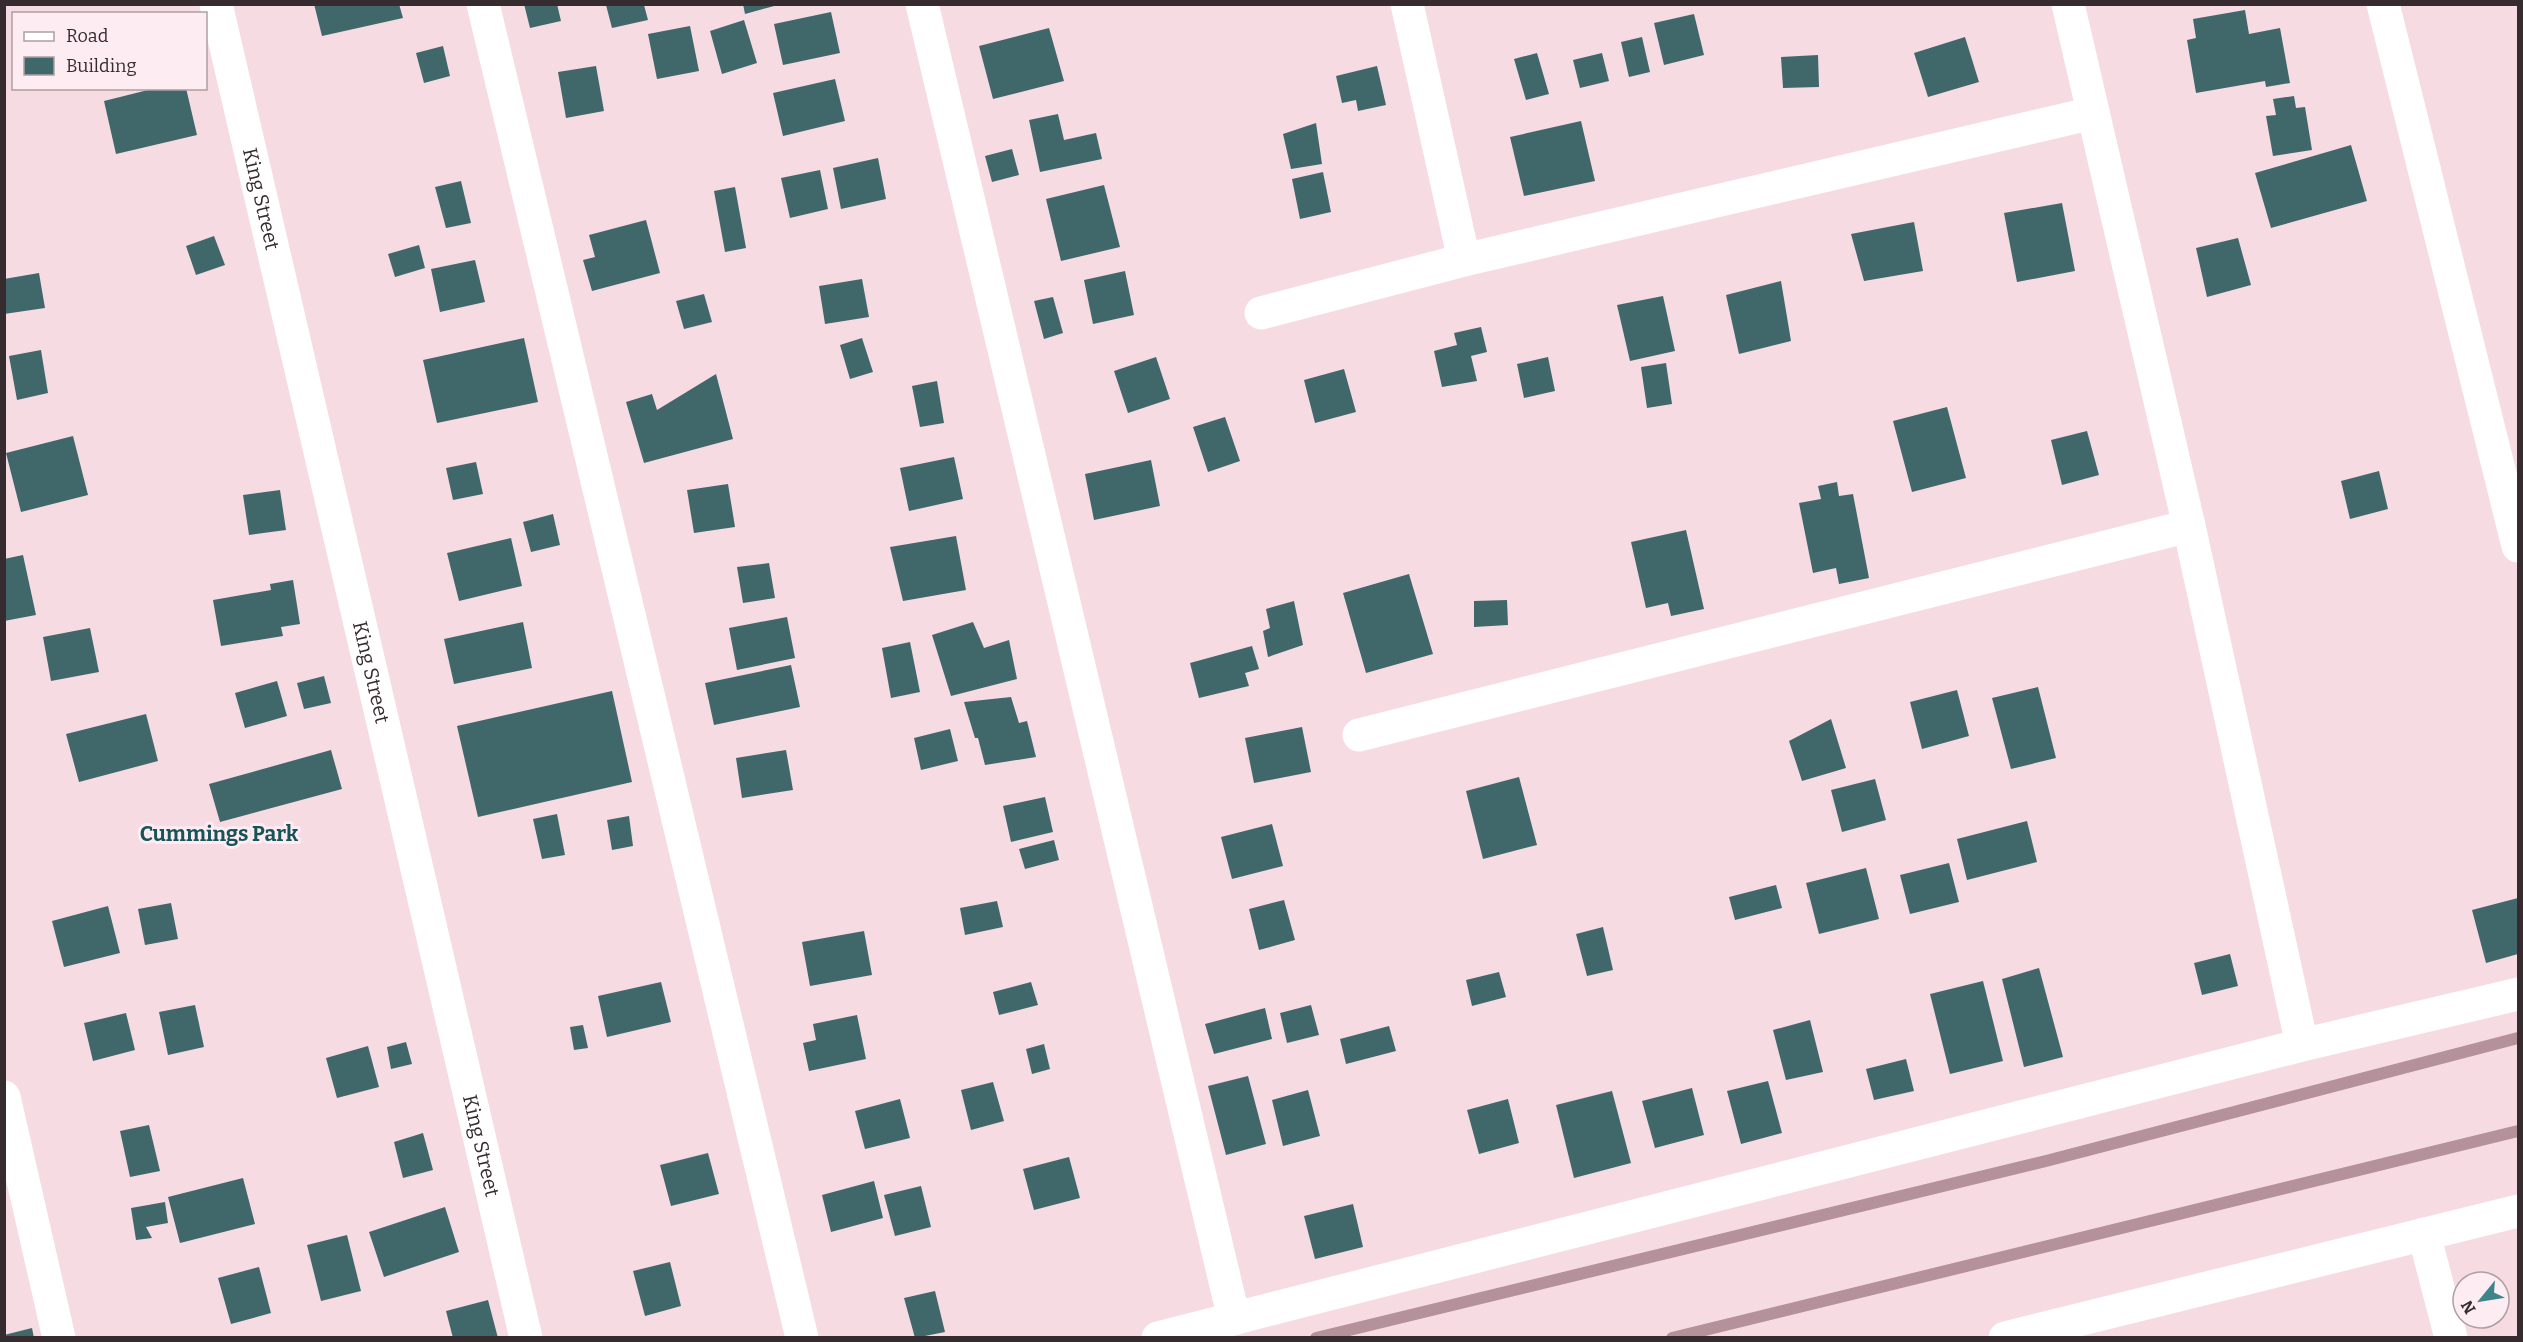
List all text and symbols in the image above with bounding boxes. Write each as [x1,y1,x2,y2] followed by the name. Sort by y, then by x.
[12,12,207,90] legend
[66,25,109,47] text: Road
[66,55,137,77] text: Building
[238,145,285,252] street label: King Street
[348,619,395,726] street label: King Street
[140,821,299,847] district label: Cummings Park
[458,1092,505,1199] street label: King Street
[2451,1270,2511,1330] north arrow
[2457,1297,2480,1317] text: N

